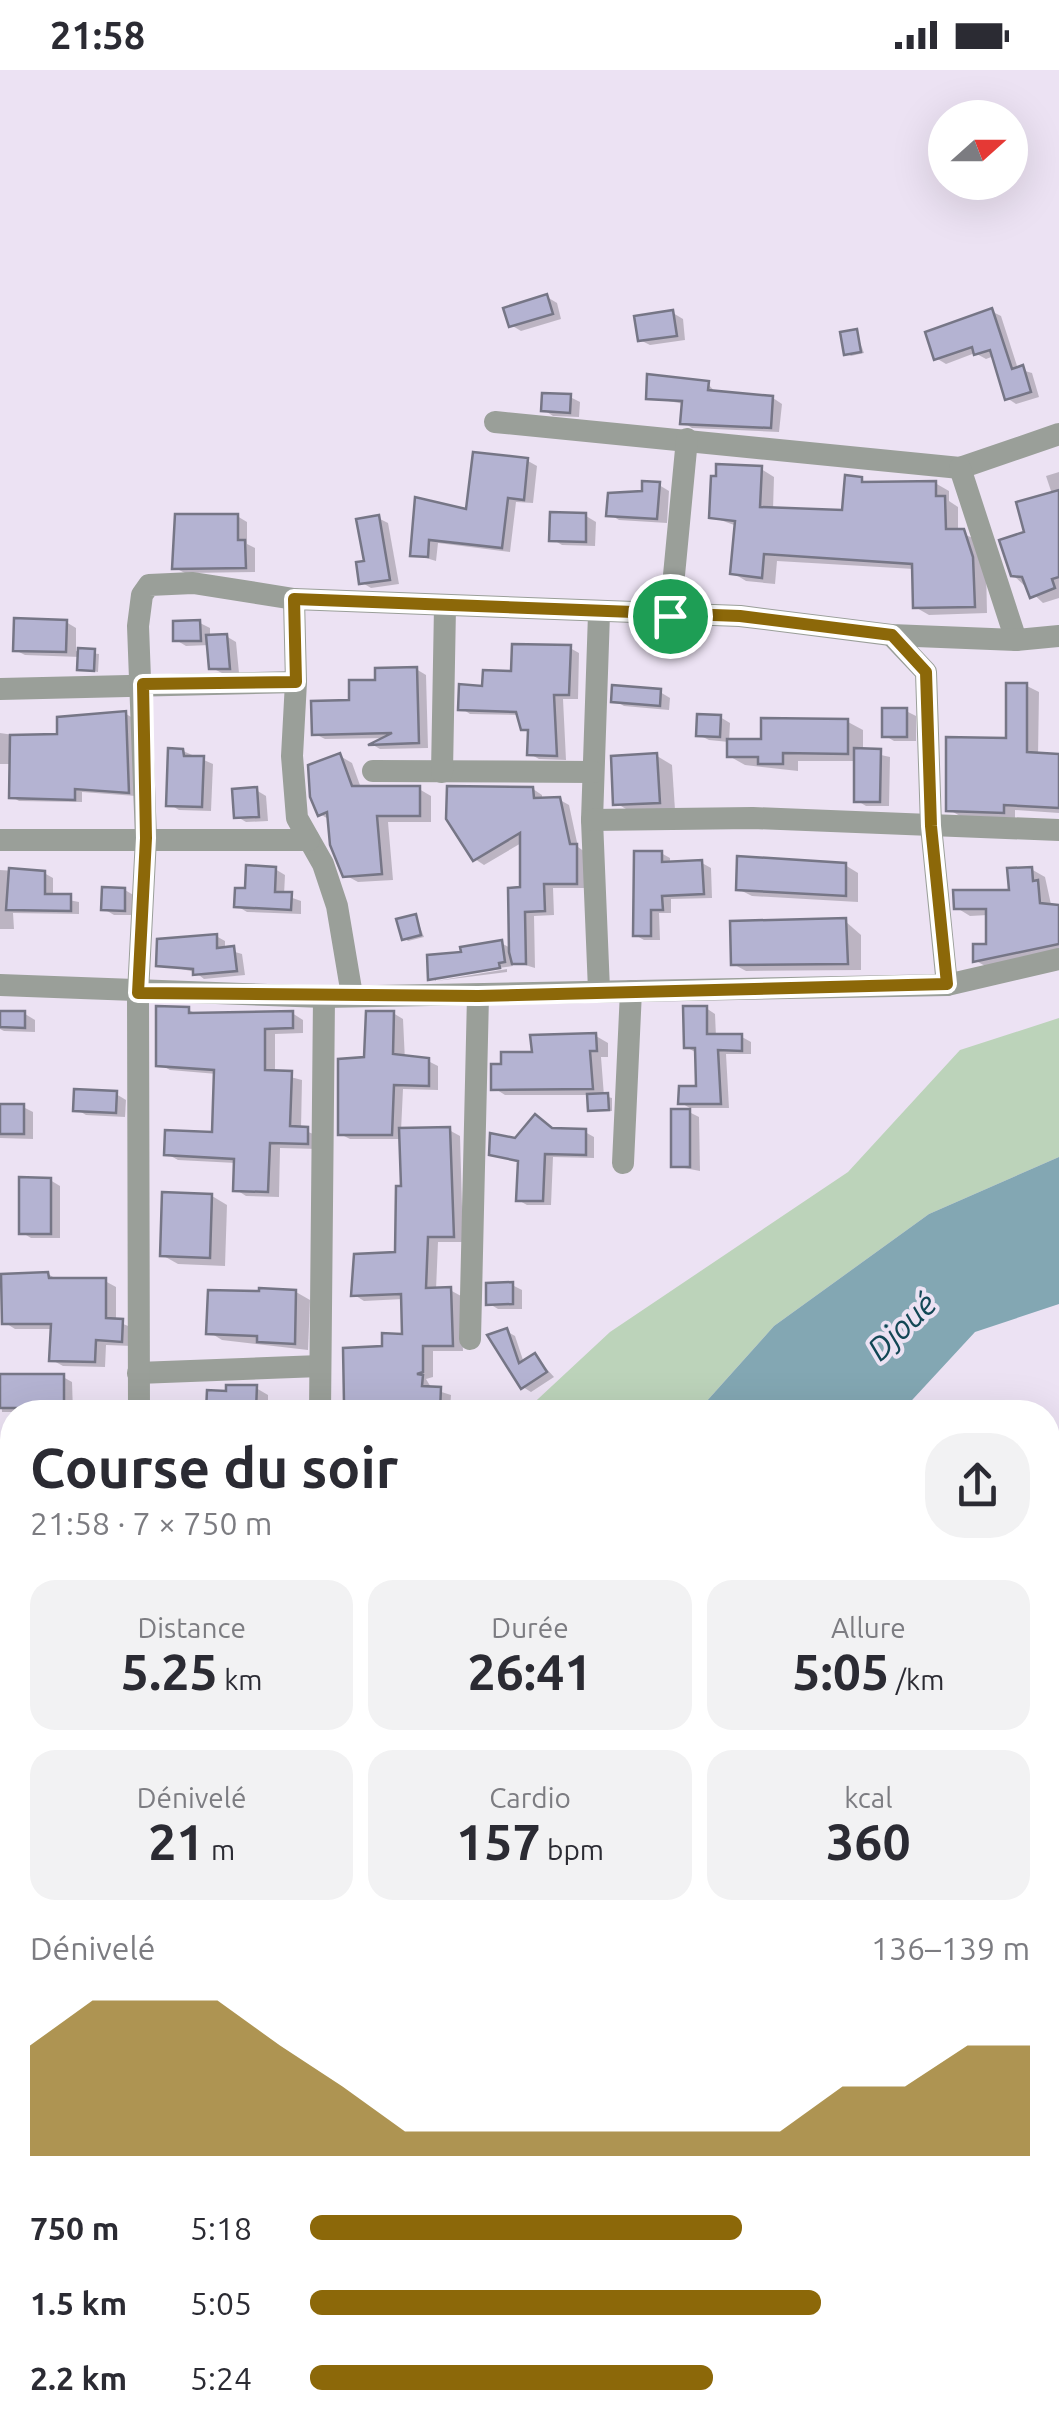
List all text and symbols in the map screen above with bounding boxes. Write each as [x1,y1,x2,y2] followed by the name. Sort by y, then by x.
[50,14,145,56] text: 21:58
[928,100,1028,200] north arrow
[928,100,1028,200] map controls
[628,574,713,659] pin
[643,589,698,644] icon: arrive
[859,1285,943,1367] water label: Djoué
[925,1433,1030,1538] button: share
[30,1437,398,1498] text: Course du soir
[30,1505,272,1541] text: 21:58 · 7 × 750 m
[137,1612,246,1643] text: Distance
[491,1612,569,1643] text: Durée
[831,1612,906,1643] text: Allure
[121,1643,218,1699] text: 5.25
[467,1643,593,1699] text: 26:41
[792,1643,889,1699] text: 5:05
[218,1664,262,1695] text: km
[889,1664,944,1695] text: /km
[137,1782,247,1813] text: Dénivelé
[489,1782,571,1813] text: Cardio
[844,1782,893,1813] text: kcal
[148,1813,205,1869] text: 21
[456,1813,541,1869] text: 157
[826,1813,911,1869] text: 360
[205,1834,235,1865] text: m
[541,1834,604,1865] text: bpm
[30,1930,156,1966] text: Dénivelé
[871,1930,1030,1966] text: 136–139 m
[30,2210,119,2246] text: 750 m
[190,2210,252,2246] text: 5:18
[30,2285,127,2321] text: 1.5 km
[190,2285,252,2321] text: 5:05
[30,2360,127,2396] text: 2.2 km
[190,2360,252,2396] text: 5:24

